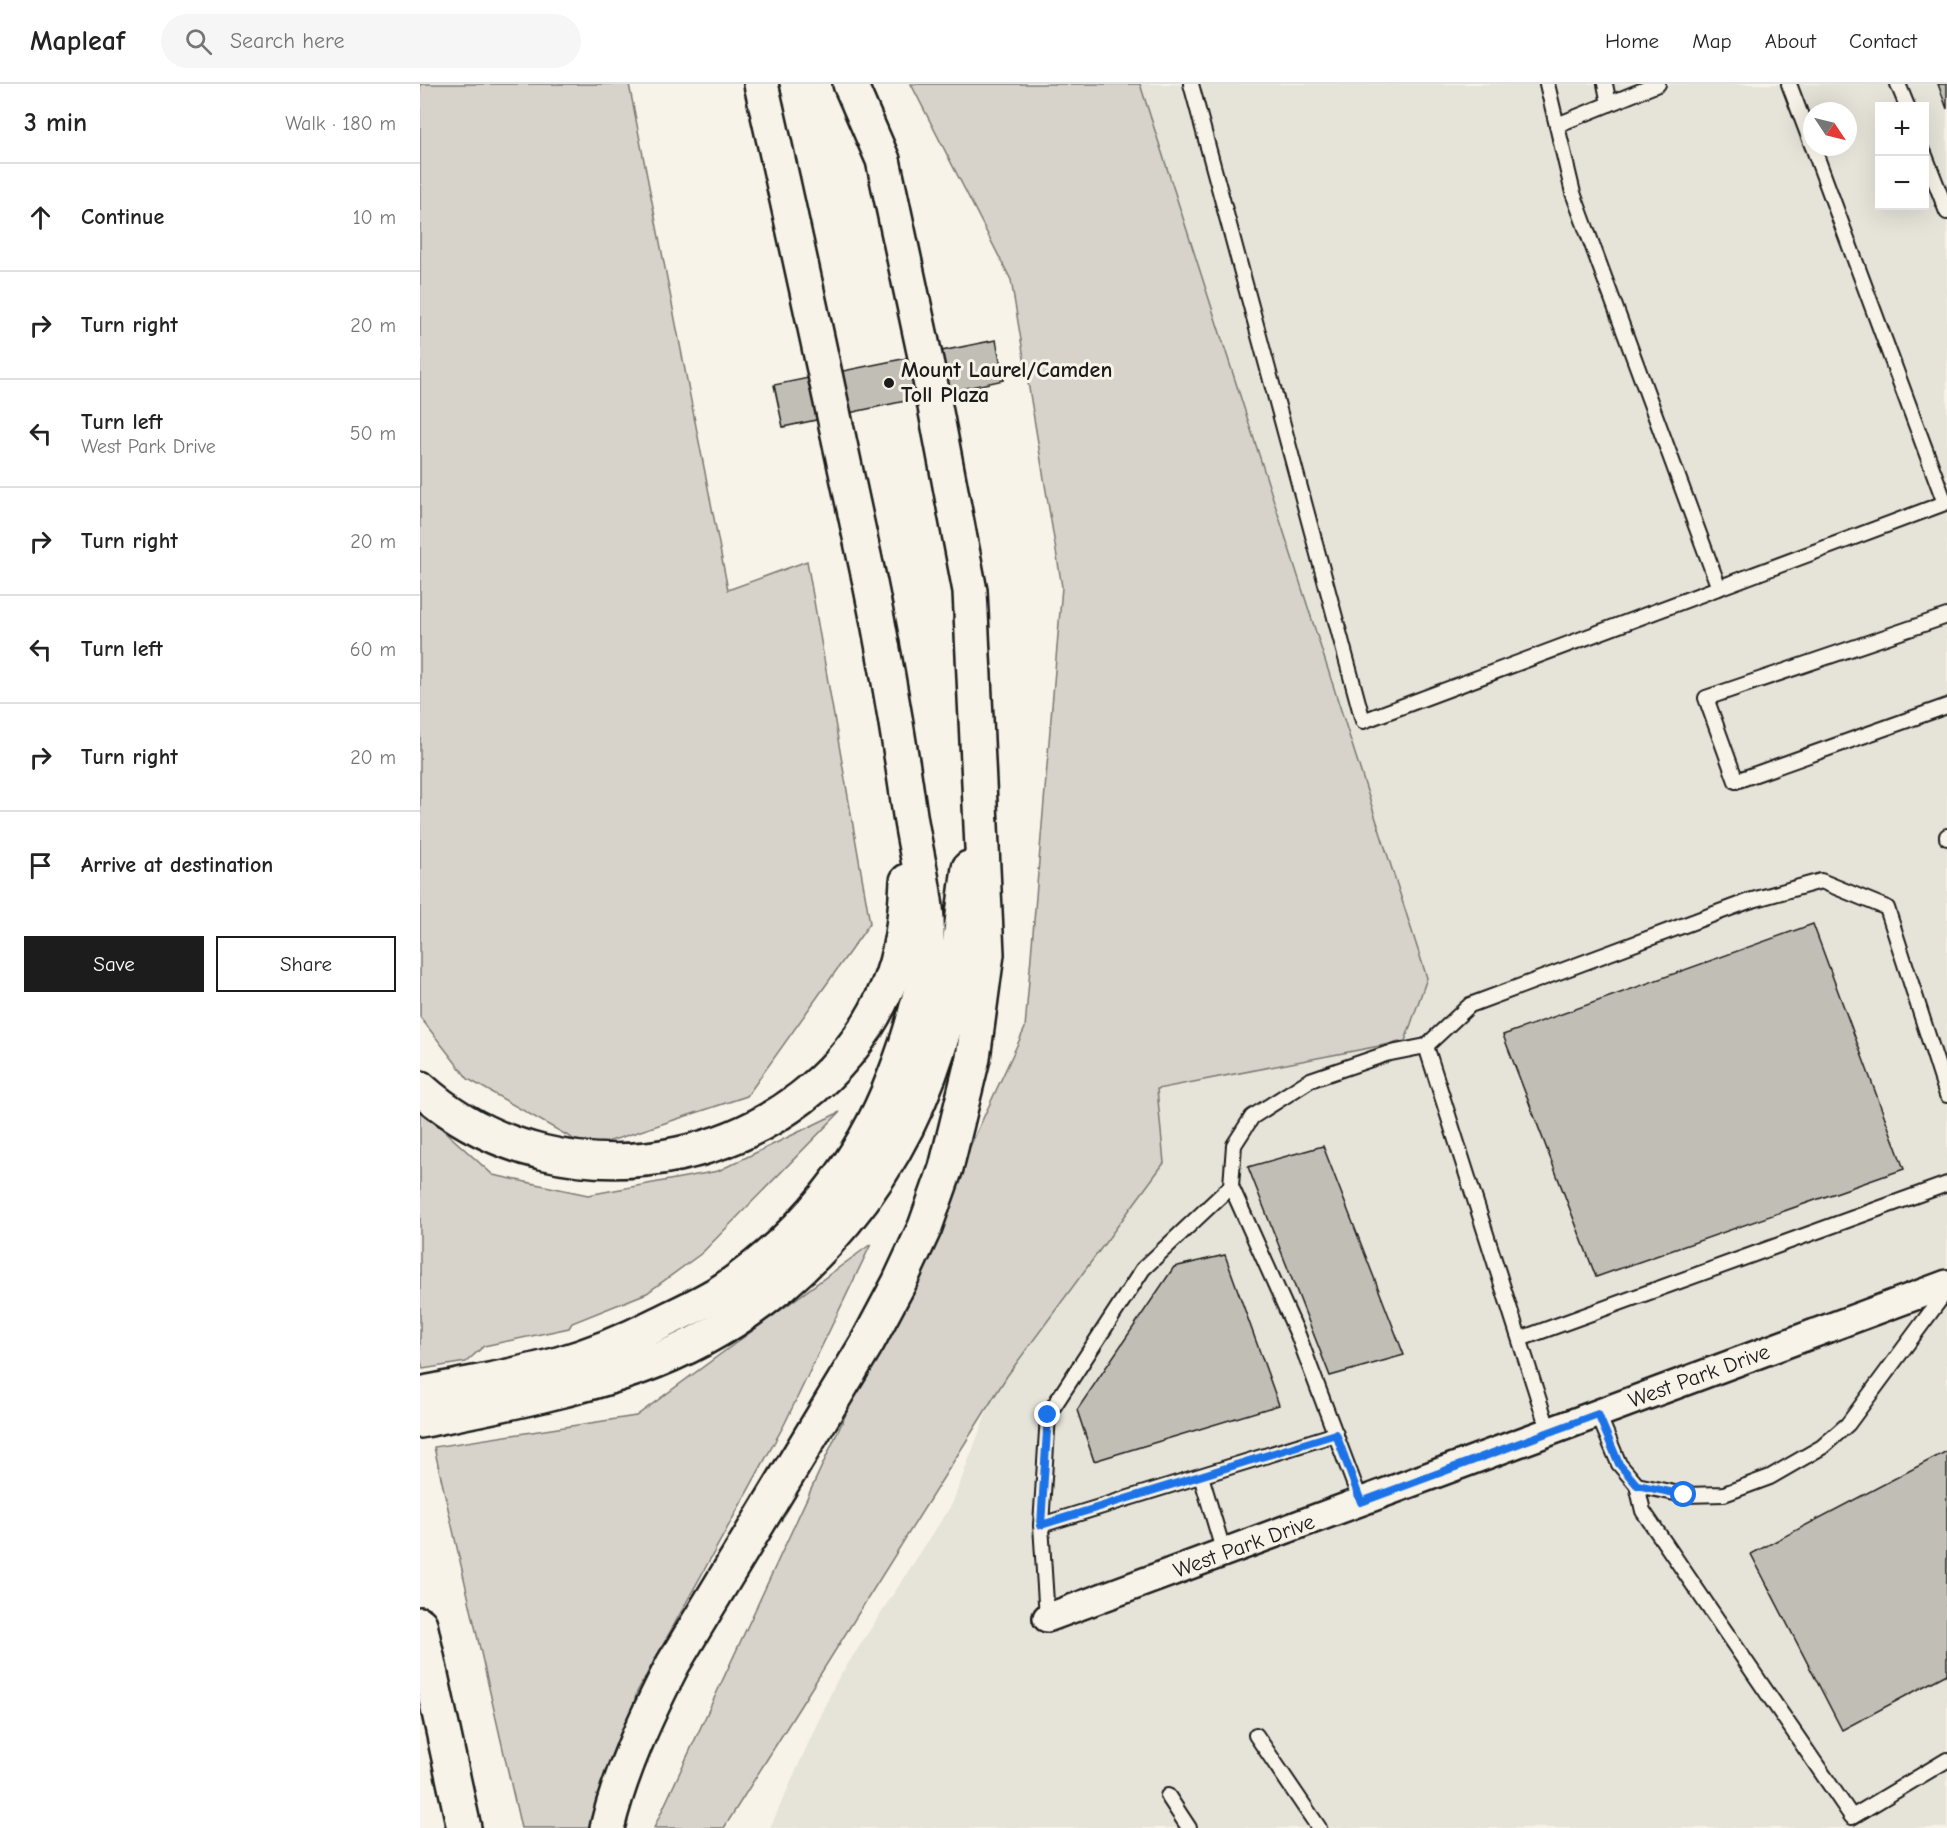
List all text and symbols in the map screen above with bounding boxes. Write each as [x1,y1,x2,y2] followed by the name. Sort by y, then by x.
[161,14,581,68] search box
[30,25,125,57] text: Mapleaf
[182,25,215,58] icon: search
[230,28,344,54] text: Search here
[1605,29,1659,53] text: Home
[1692,29,1732,53] text: Map
[1765,29,1816,53] text: About
[1849,29,1917,53] text: Contact
[1803,102,1857,156] north arrow
[1875,102,1929,210] map controls
[1875,102,1929,156] button: +
[24,108,87,138] text: 3 min
[285,112,396,135] text: Walk · 180 m
[1875,156,1929,210] button: −
[24,201,57,234] icon: ahead
[81,204,164,230] text: Continue
[353,206,396,229] text: 10 m
[24,309,57,342] icon: right
[81,312,178,338] text: Turn right
[350,314,396,337] text: 20 m
[901,357,1112,408] place label: Mount Laurel/Camden Toll Plaza
[882,376,896,390] marker: Mount Laurel/Camden Toll Plaza
[81,409,163,435] text: Turn left
[24,417,57,450] icon: left
[350,422,396,445] text: 50 m
[81,435,216,458] text: West Park Drive
[24,525,57,558] icon: right
[81,528,178,554] text: Turn right
[350,530,396,553] text: 20 m
[24,633,57,666] icon: left
[81,636,163,662] text: Turn left
[350,638,396,661] text: 60 m
[24,741,57,774] icon: right
[81,744,178,770] text: Turn right
[350,746,396,769] text: 20 m
[24,849,57,882] icon: arrive
[81,852,273,878] text: Arrive at destination
[24,936,204,992] button: Save
[216,936,396,992] button: Share
[1625,1338,1773,1414] street label: West Park Drive
[1034,1401,1060,1427] route end
[1670,1481,1696,1507] route start
[1170,1508,1318,1584] street label: West Park Drive

